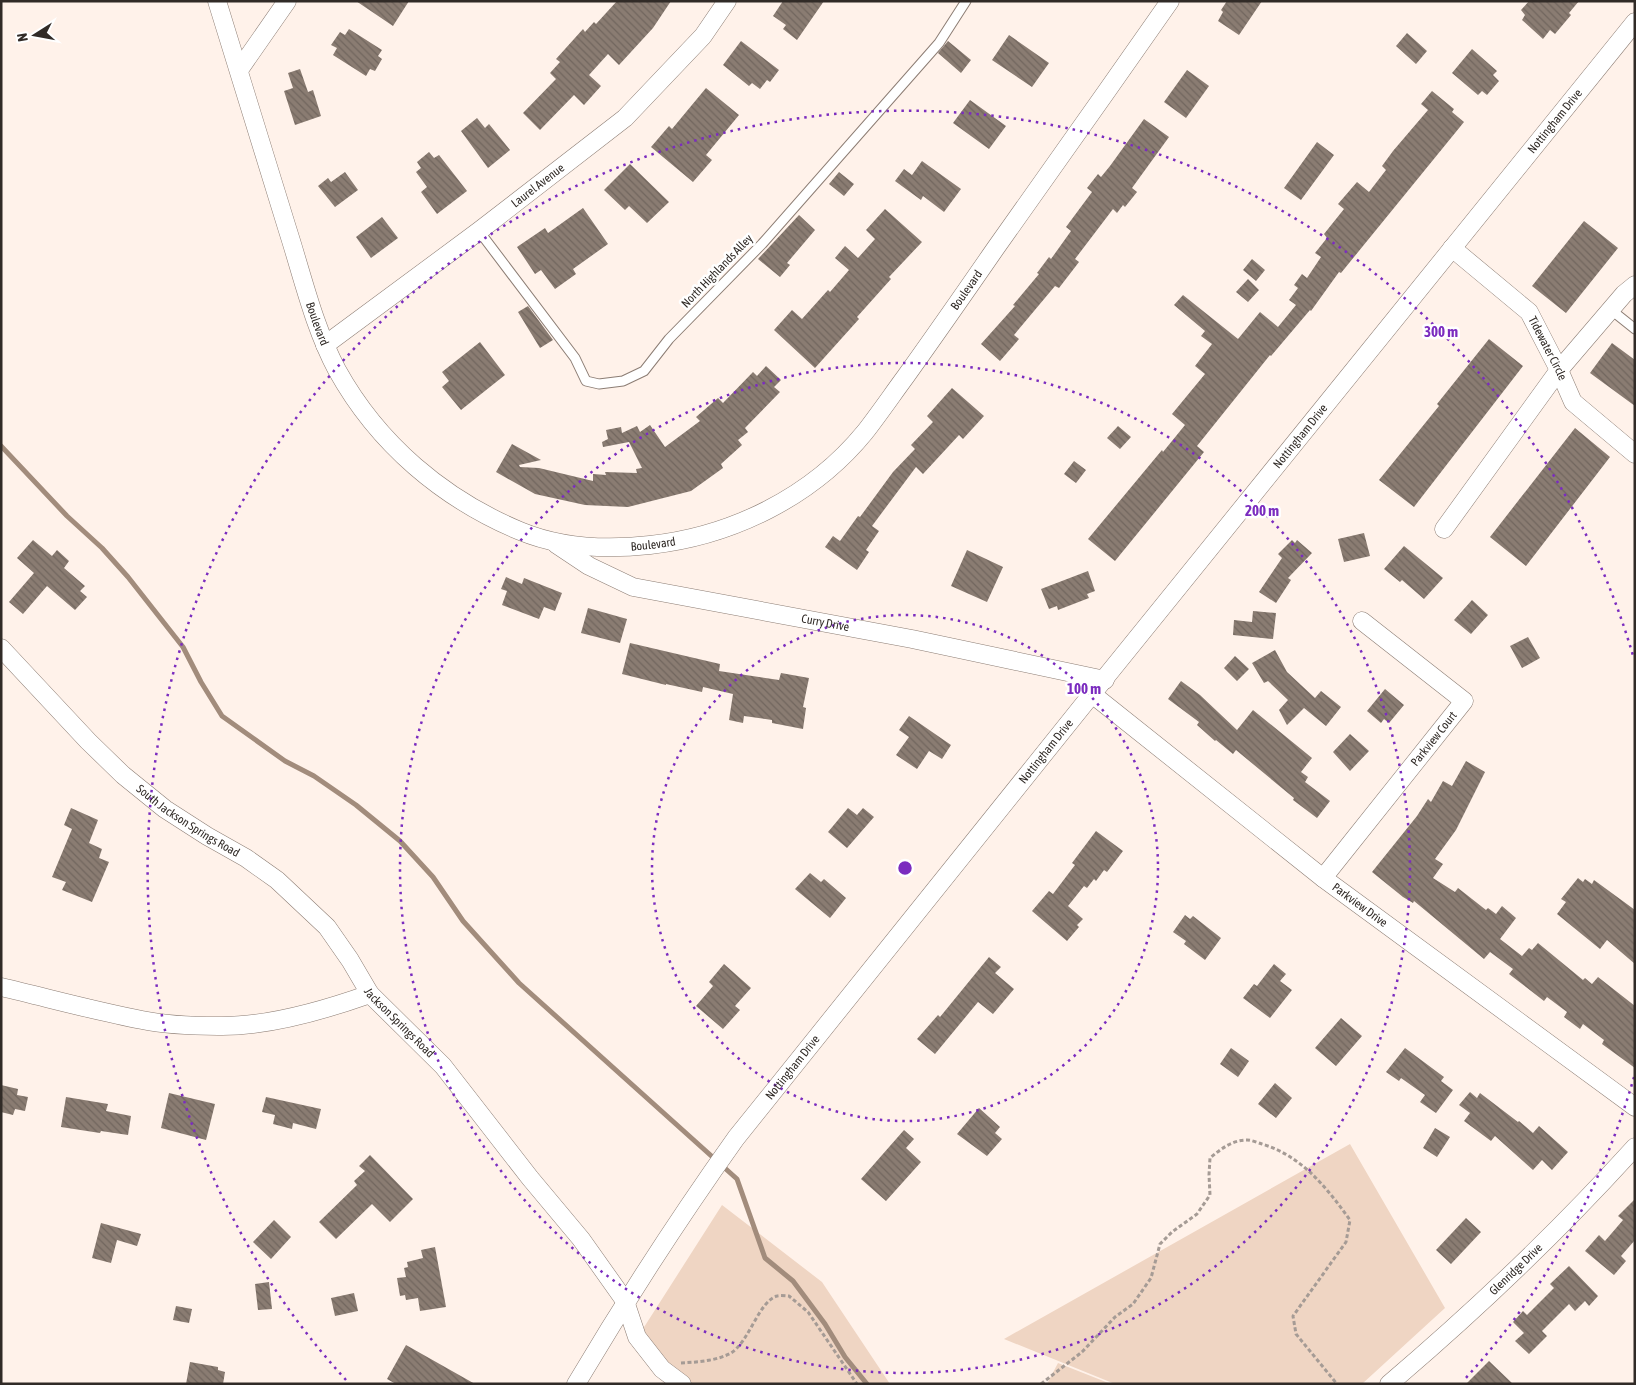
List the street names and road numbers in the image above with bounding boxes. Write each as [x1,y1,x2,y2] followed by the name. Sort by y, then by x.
[1525,86,1585,156] street label: Nottingham Drive
[509,161,567,210] street label: Laurel Avenue
[679,231,756,311] street label: North Highlands Alley
[948,268,985,313] street label: Boulevard
[303,300,332,348] street label: Boulevard
[1525,314,1570,383] street label: Tidewater Circle
[1270,401,1330,471] street label: Nottingham Drive
[630,534,677,554] street label: Boulevard
[800,612,850,634] street label: Curry Drive
[1408,708,1460,769] street label: Parkview Court
[1016,716,1076,786] street label: Nottingham Drive
[134,782,242,860] street label: South Jackson Springs Road
[1329,880,1390,930] street label: Parkview Drive
[361,985,437,1060] street label: Jackson Springs Road
[763,1032,823,1102] street label: Nottingham Drive
[1486,1241,1545,1298] street label: Glenridge Drive

